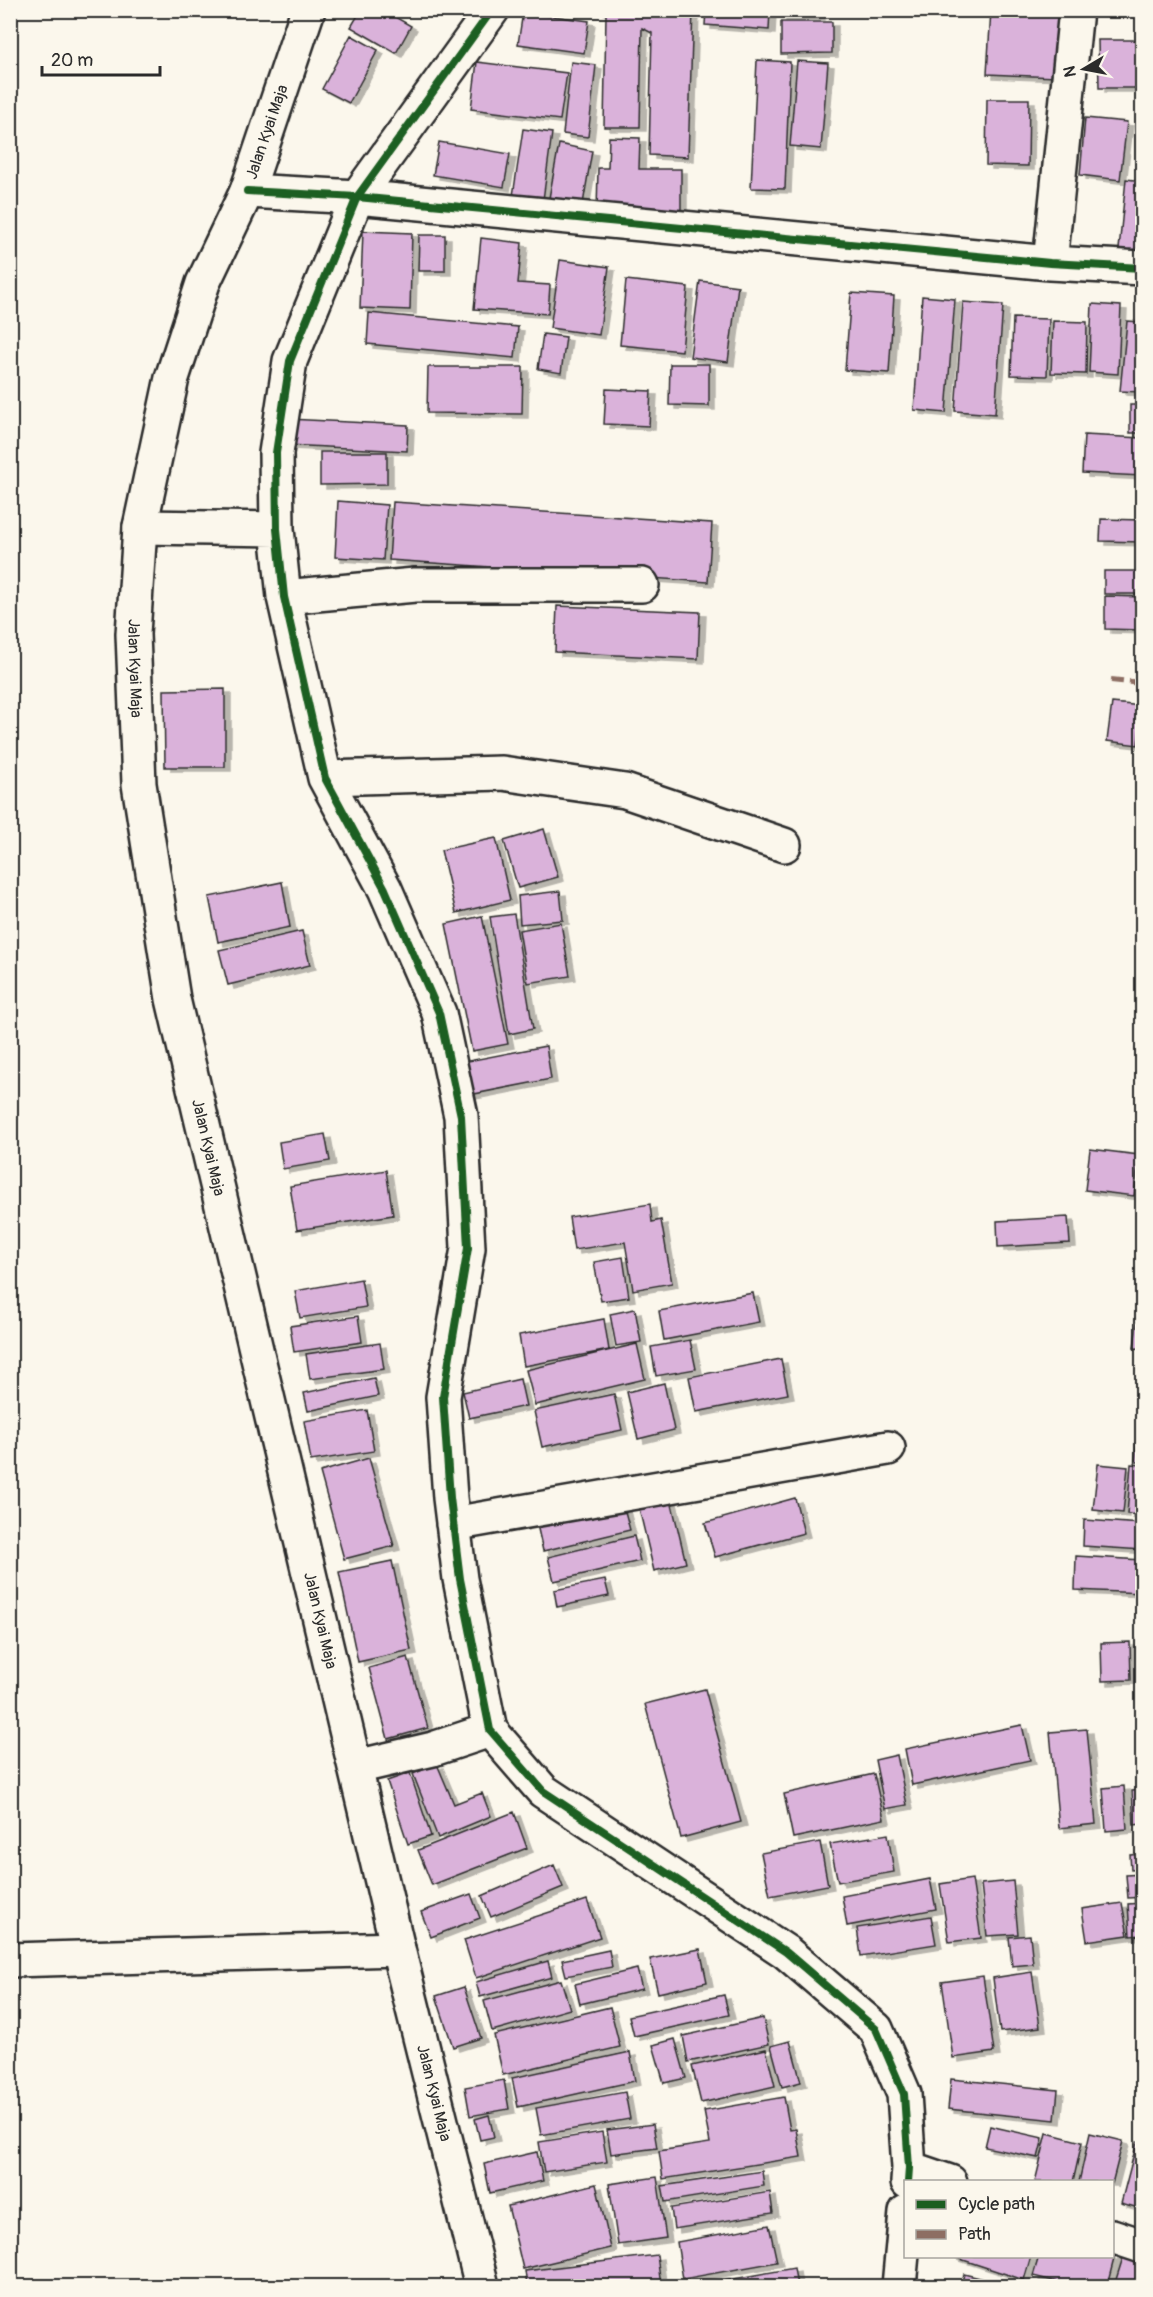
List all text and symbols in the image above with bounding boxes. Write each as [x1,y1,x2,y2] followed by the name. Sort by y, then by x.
[42,39,160,77] scale bar
[1054,39,1114,99] north arrow
[51,49,93,72] text: 20 m
[1059,64,1081,78] text: N
[241,82,293,182] street label: Jalan Kyai Maja
[123,618,146,718] street label: Jalan Kyai Maja
[187,1097,229,1198] street label: Jalan Kyai Maja
[299,1570,341,1671] street label: Jalan Kyai Maja
[412,2043,456,2143] street label: Jalan Kyai Maja
[904,2180,1114,2258] legend
[958,2193,1035,2216] text: Cycle path
[958,2223,991,2246] text: Path

